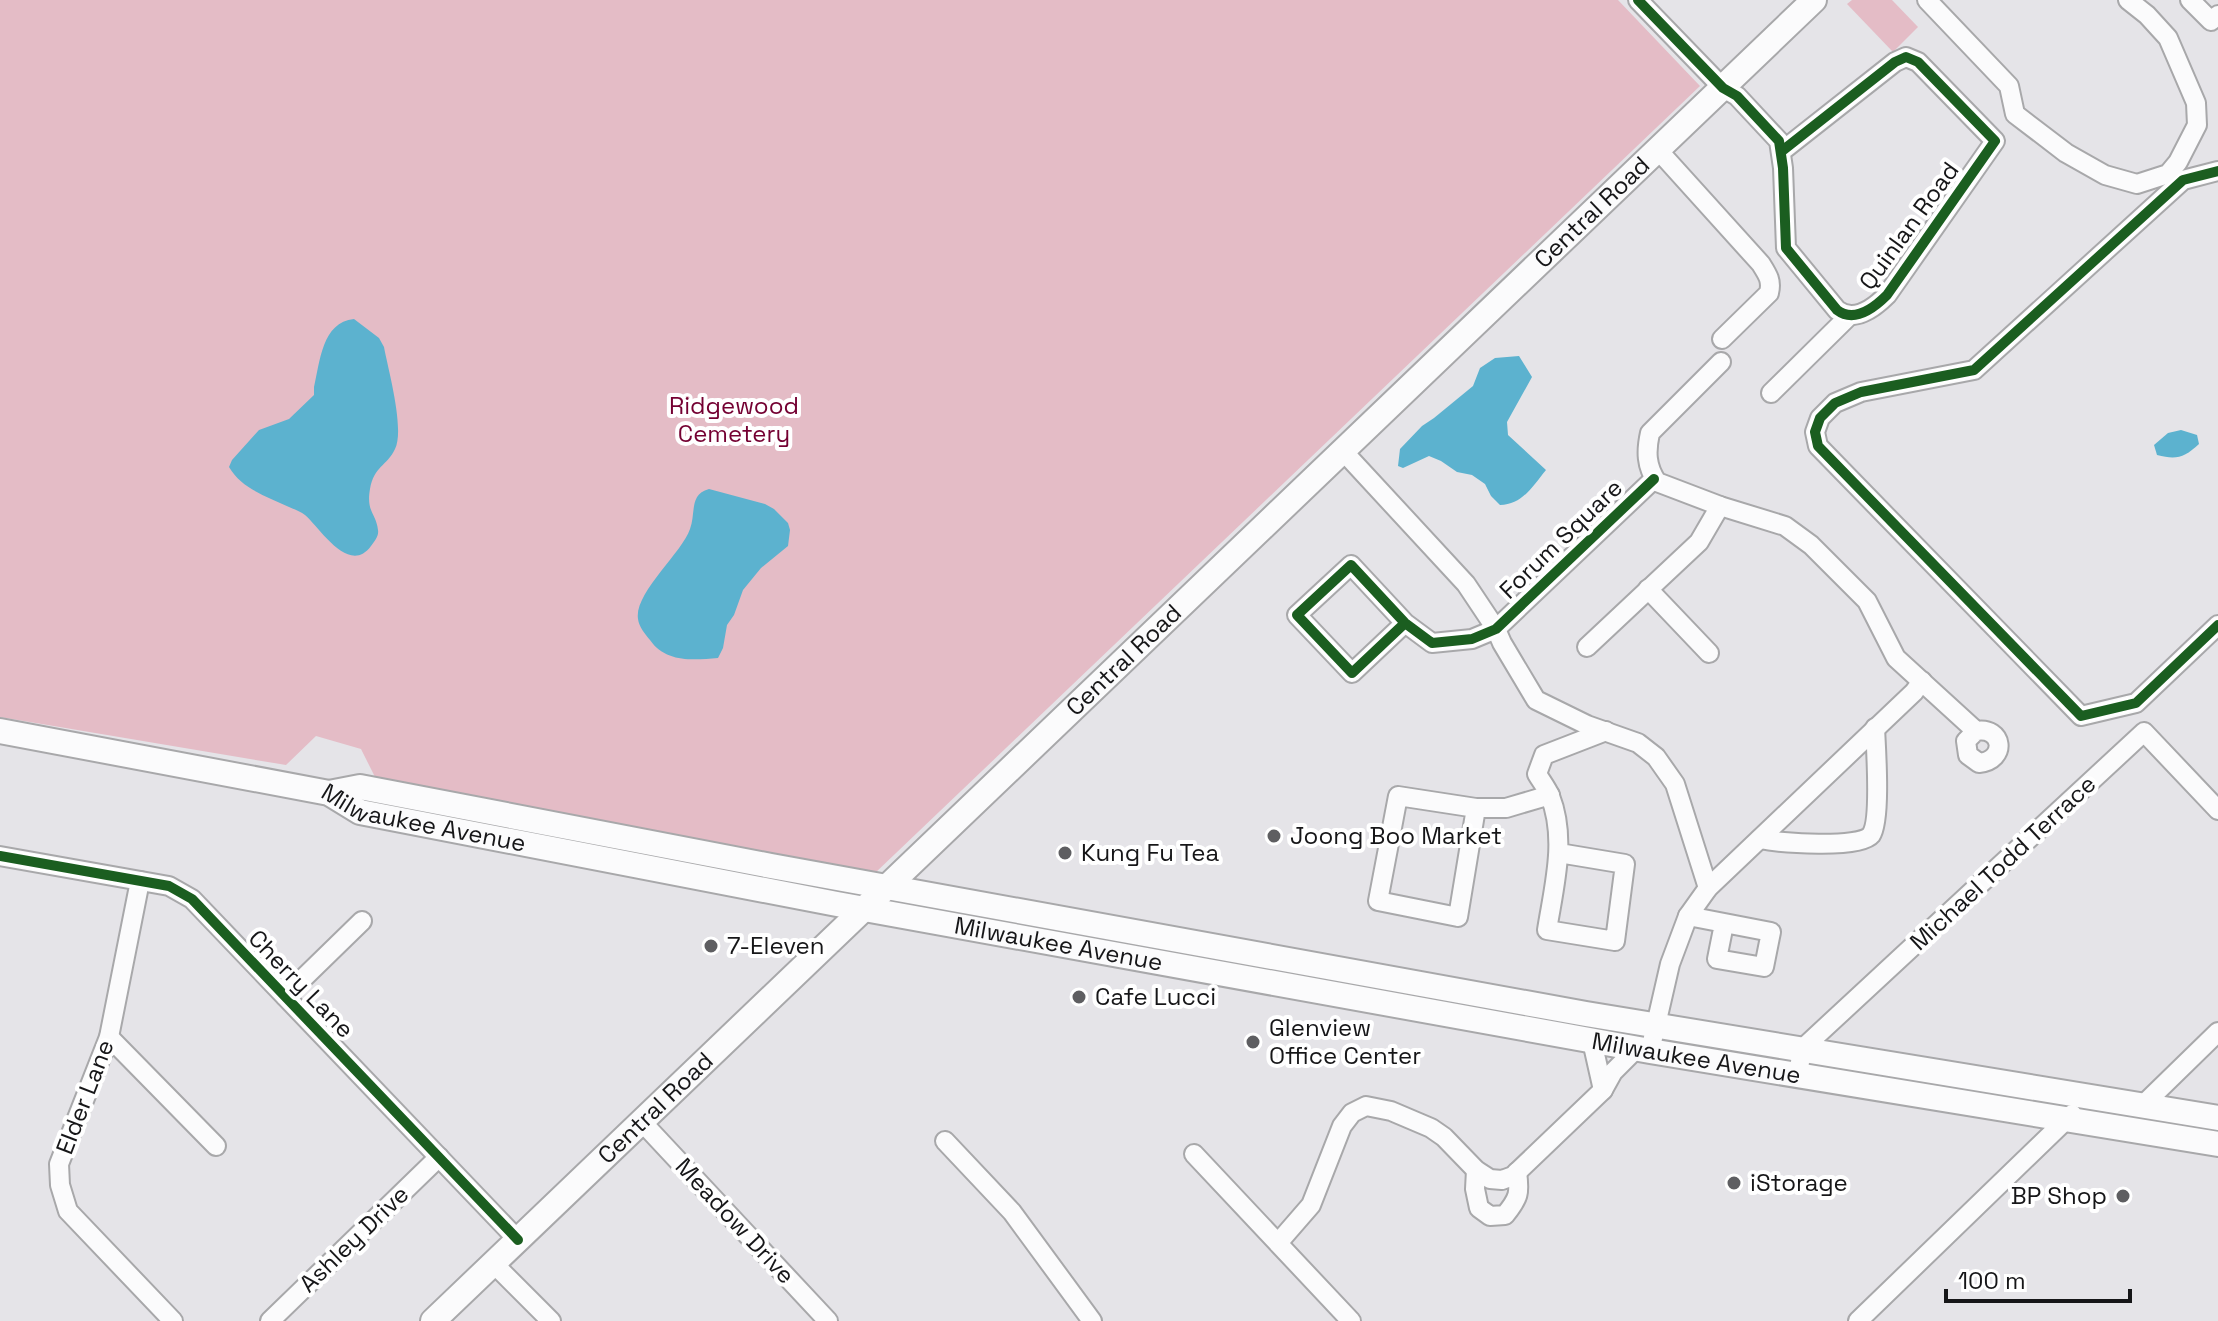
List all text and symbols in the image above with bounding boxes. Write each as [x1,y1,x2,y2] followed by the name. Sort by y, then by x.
[1527,149,1656,274] street label: Central Road
[1852,156,1965,296] street label: Quinlan Road
[669,390,799,449] park label: Ridgewood Cemetery
[1492,472,1629,605] street label: Forum Square
[1059,597,1188,722] street label: Central Road
[1903,768,2102,957] street label: Michael Todd Terrace
[316,776,528,859] street label: Milwaukee Avenue
[1290,820,1502,851] place label: Joong Boo Market
[1265,827,1283,845] marker: Joong Boo Market
[1081,837,1219,868] place label: Kung Fu Tea
[1056,844,1074,862] marker: Kung Fu Tea
[952,910,1165,978] street label: Milwaukee Avenue
[242,923,361,1044] street label: Cherry Lane
[727,930,825,961] place label: 7-Eleven
[702,937,720,955] marker: 7-Eleven
[1095,981,1216,1012] place label: Cafe Lucci
[1070,988,1088,1006] marker: Cafe Lucci
[1269,1012,1421,1071] place label: Glenview Office Center
[1590,1025,1803,1090] street label: Milwaukee Avenue
[1244,1033,1262,1051] marker: Glenview Office Center
[49,1035,121,1158] street label: Elder Lane
[591,1045,720,1170] street label: Central Road
[669,1151,802,1290] street label: Meadow Drive
[1750,1167,1848,1198] place label: iStorage
[1725,1174,1743,1192] marker: iStorage
[292,1179,415,1299] street label: Ashley Drive
[2011,1180,2107,1211] place label: BP Shop
[2114,1187,2132,1205] marker: BP Shop
[1946,1253,2130,1303] scale bar
[1958,1265,2026,1296] text: 100 m

